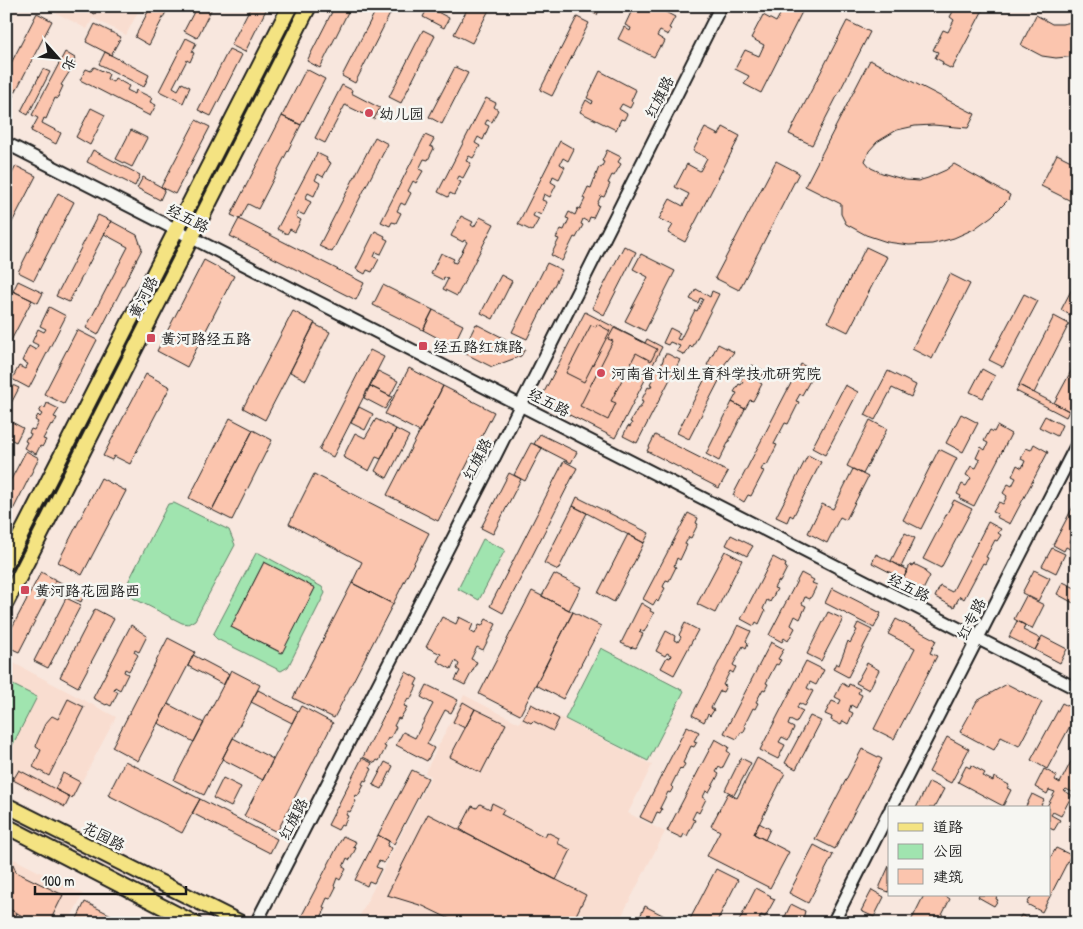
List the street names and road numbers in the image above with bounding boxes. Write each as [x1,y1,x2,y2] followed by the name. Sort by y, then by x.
[639,72,679,122] street label: 红旗路
[163,198,213,238] street label: 经五路
[123,272,163,322] street label: 黄河路
[524,382,574,422] street label: 经五路
[457,434,497,484] street label: 红旗路
[884,567,934,607] street label: 经五路
[951,594,991,644] street label: 红专路
[273,794,313,844] street label: 红旗路
[79,816,129,856] street label: 花园路

